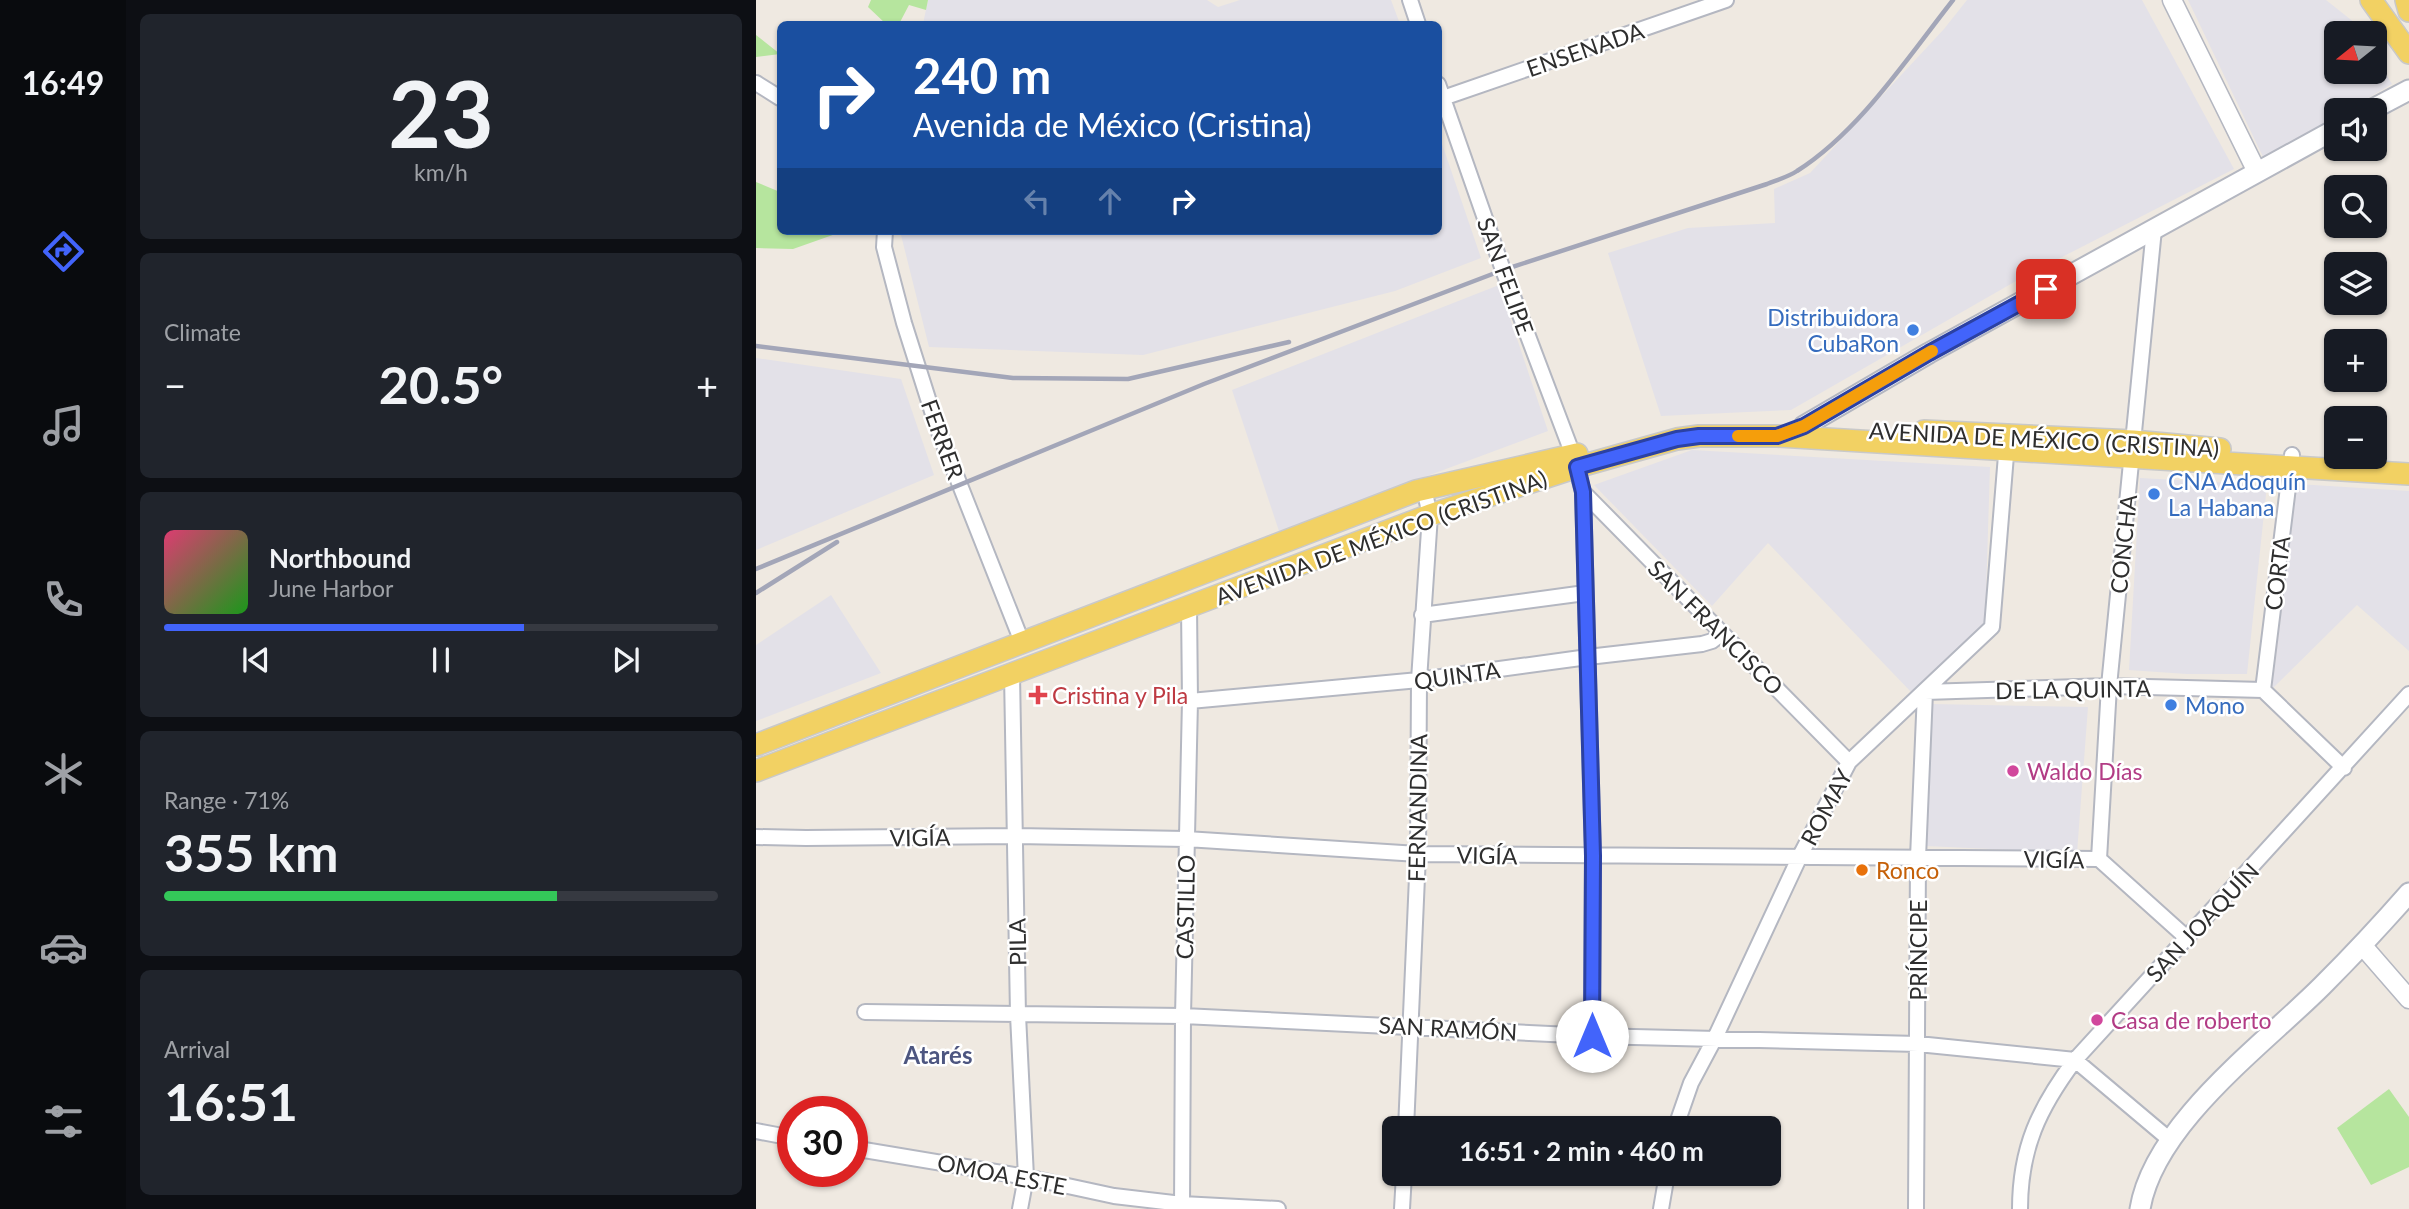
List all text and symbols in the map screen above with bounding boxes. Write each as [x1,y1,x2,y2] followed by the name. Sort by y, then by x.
[1523,16,1648,82] street label: ENSENADA
[2324,21,2387,84] north arrow
[2324,21,2387,469] map controls
[913,46,1051,104] text: 240 m
[798,49,889,140] icon: right
[388,58,494,167] text: 23
[22,63,104,102] text: 16:49
[2324,98,2387,161] button: sound
[913,105,1312,144] text: Avenida de México (Cristina)
[414,158,468,186] text: km/h
[2324,175,2387,238] button: search
[1018,182,1056,220] icon: left
[1091,182,1129,220] icon: ahead
[1164,182,1202,220] icon: right
[1472,213,1540,339] street label: SAN FELIPE
[39,227,88,276] icon: directions
[2324,252,2387,315] button: layers
[2016,259,2076,319] pin
[2027,270,2065,308] icon: arrive
[1767,303,1899,357] place label: Distribuidora CubaRon
[164,318,241,346] text: Climate
[1905,322,1921,338] marker: Distribuidora CubaRon
[2324,329,2387,392] button: +
[379,353,503,415] text: 20.5°
[164,362,186,408] text: −
[696,362,718,408] text: +
[916,395,971,483] street label: FERRER
[39,401,88,450] icon: music
[2324,406,2387,469] button: −
[1868,416,2220,462] street label: AVENIDA DE MÉXICO (CRISTINA)
[1212,464,1550,610] street label: AVENIDA DE MÉXICO (CRISTINA)
[2168,467,2306,521] place label: CNA Adoquín La Habana
[2146,486,2162,502] marker: CNA Adoquín La Habana
[2104,493,2142,595] street label: CONCHA
[2259,534,2296,612] street label: CORTA
[269,542,411,574] text: Northbound
[1643,554,1789,700] street label: SAN FRANCISCO
[269,574,393,602] text: June Harbor
[39,575,88,624] icon: phone
[237,641,275,679] icon: previous
[422,641,460,679] icon: pause
[607,641,645,679] icon: next
[1412,655,1502,695] street label: QUINTA
[1995,674,2152,704] street label: DE LA QUINTA
[1052,681,1188,709] place label: Cristina y Pila
[1030,687,1046,703] marker: Cristina y Pila
[2185,691,2245,719] place label: Mono
[2163,697,2179,713] marker: Mono
[1402,733,1432,882] street label: FERNANDINA
[39,749,88,798] icon: climate
[2027,757,2142,785] place label: Waldo Días
[2005,763,2021,779] marker: Waldo Días
[1794,764,1858,850] street label: ROMAY
[164,786,289,814] text: Range · 71%
[164,821,338,883] text: 355 km
[889,822,951,852] street label: VIGÍA
[1456,840,1518,870] street label: VIGÍA
[2023,844,2085,874] street label: VIGÍA
[1170,854,1200,960] street label: CASTILLO
[1876,856,1939,884] place label: Ronco
[2140,857,2264,987] street label: SAN JOAQUÍN
[1854,862,1870,878] marker: Ronco
[1904,899,1932,1001] street label: PRÍNCIPE
[1003,918,1031,966] street label: PILA
[39,923,88,972] icon: car
[1555,999,1629,1073] position arrow
[2111,1006,2272,1034] place label: Casa de roberto
[1378,1010,1518,1046] street label: SAN RAMÓN
[2089,1012,2105,1028] marker: Casa de roberto
[164,1035,230,1063] text: Arrival
[902,1040,973,1069] district label: Atarés
[164,1070,298,1132] text: 16:51
[777,1096,868,1187] speed limit sign: 30
[39,1097,88,1146] icon: filters
[1459,1135,1704,1167] text: 16:51 · 2 min · 460 m
[935,1148,1069,1200] street label: OMOA ESTE

